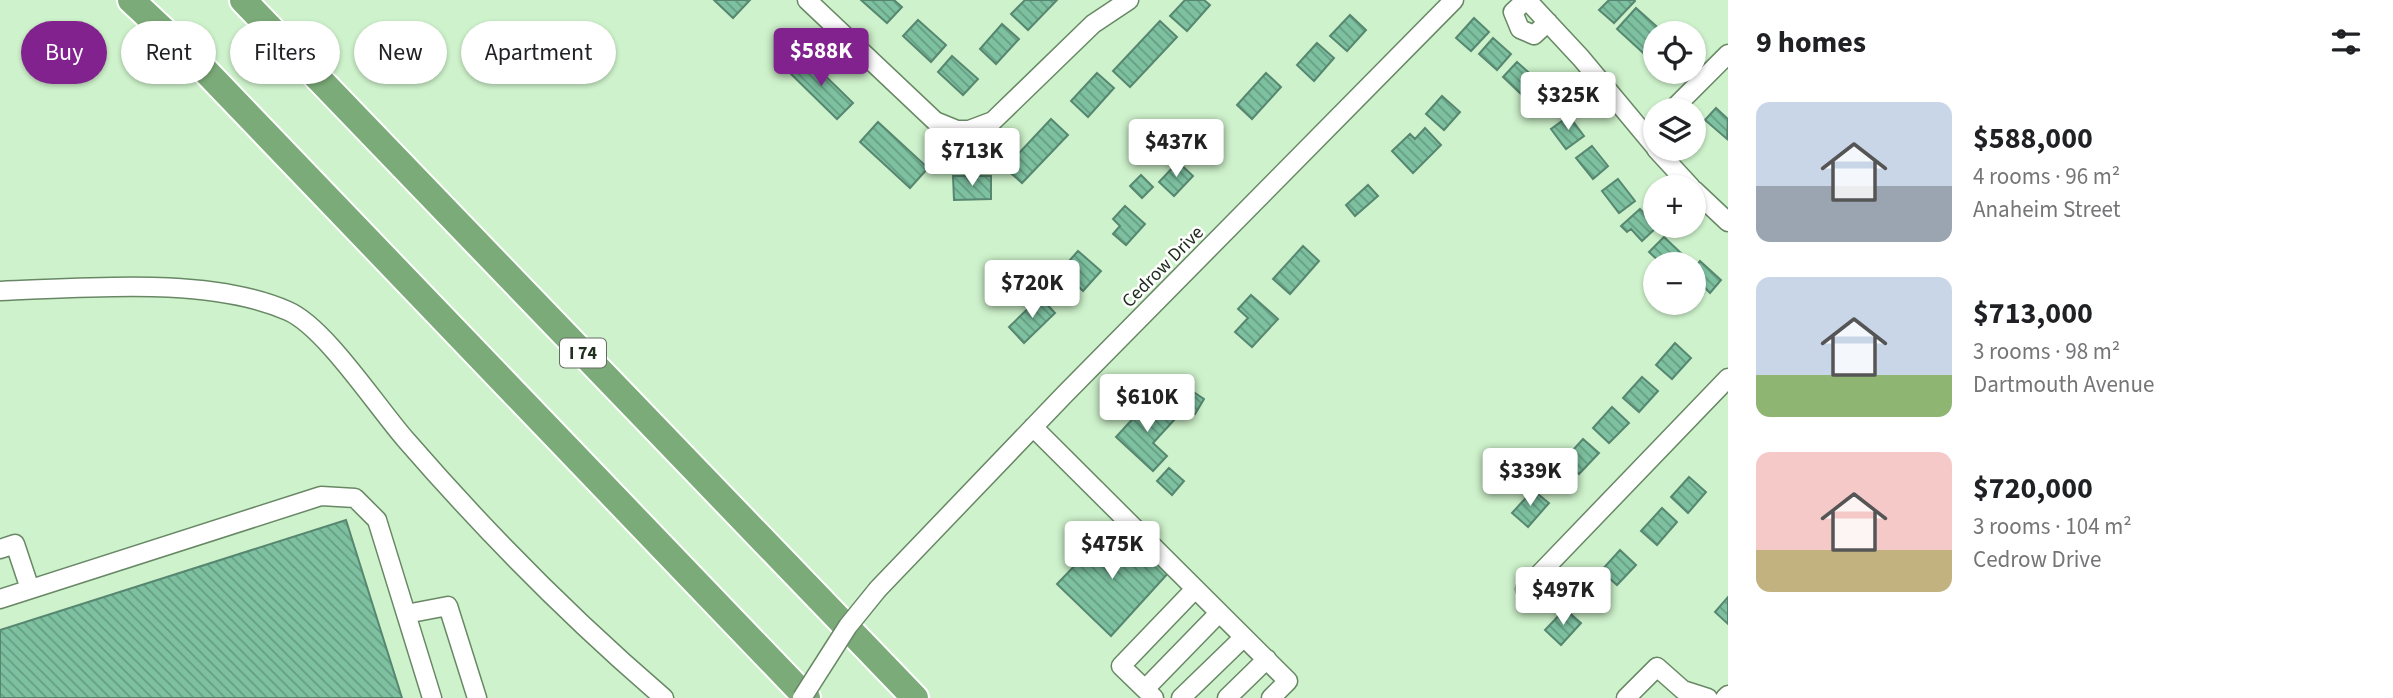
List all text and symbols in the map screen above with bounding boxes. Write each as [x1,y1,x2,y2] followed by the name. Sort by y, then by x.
[21,21,107,84] chip: Buy
[121,21,216,84] chip: Rent
[230,21,340,84] chip: Filters
[354,21,447,84] chip: New
[461,21,616,84] chip: Apartment
[1643,21,1706,315] map controls
[1643,21,1706,84] button: locate
[1756,21,1866,64] text: 9 homes
[2327,23,2365,61] icon: filters
[772,28,870,88] pin: $588K
[790,34,852,67] text: $588K
[1519,72,1617,132] pin: $325K
[1537,78,1599,111] text: $325K
[1643,98,1706,161] button: layers
[1973,117,2093,160] text: $588,000
[1127,120,1225,179] pin: $437K
[1145,125,1207,158] text: $437K
[923,128,1021,188] pin: $713K
[1812,130,1896,214] icon: home
[941,134,1003,167] text: $713K
[1973,160,2120,193] text: 4 rooms · 96 m²
[1643,175,1706,238] button: +
[1973,193,2121,226] text: Anaheim Street
[1116,220,1210,314] street label: Cedrow Drive
[1643,252,1706,315] button: −
[983,260,1081,320] pin: $720K
[1001,266,1063,299] text: $720K
[1973,292,2093,335] text: $713,000
[1812,305,1896,389] icon: home
[1973,335,2120,368] text: 3 rooms · 98 m²
[560,338,606,368] road number: I 74
[1973,368,2154,401] text: Dartmouth Avenue
[1098,374,1196,434] pin: $610K
[1116,380,1178,413] text: $610K
[1481,448,1579,508] pin: $339K
[1499,454,1561,487] text: $339K
[1973,467,2093,510] text: $720,000
[1812,480,1896,564] icon: home
[1973,510,2132,543] text: 3 rooms · 104 m²
[1063,522,1161,581] pin: $475K
[1081,527,1143,560] text: $475K
[1973,543,2101,576] text: Cedrow Drive
[1514,568,1612,627] pin: $497K
[1532,573,1594,606] text: $497K

